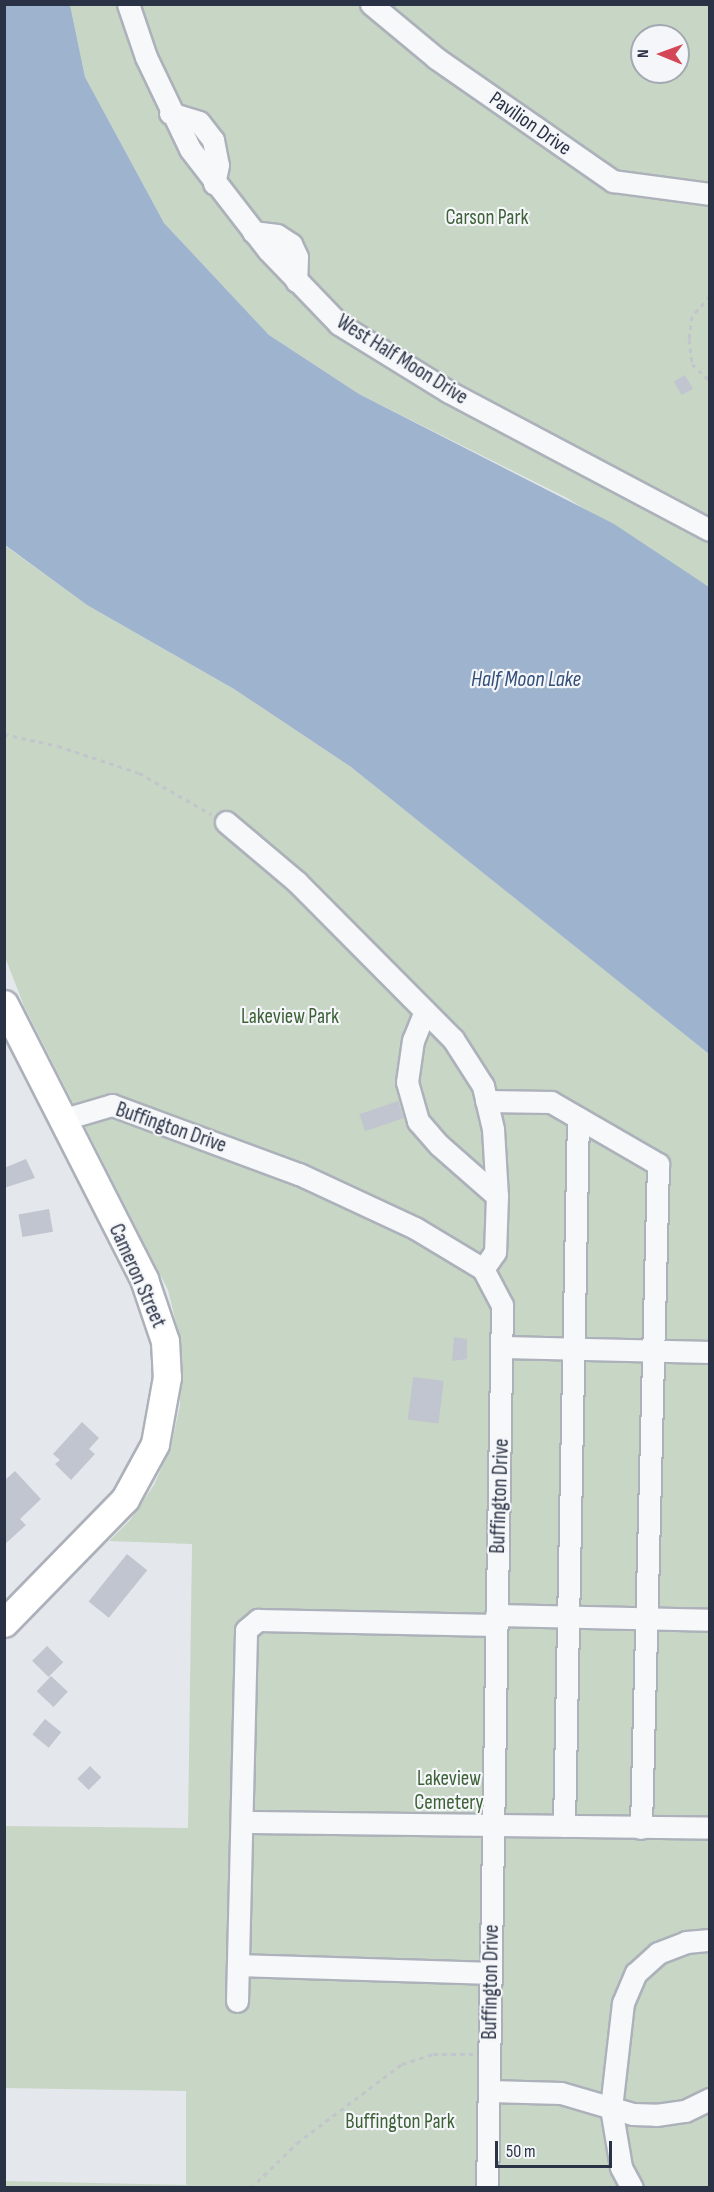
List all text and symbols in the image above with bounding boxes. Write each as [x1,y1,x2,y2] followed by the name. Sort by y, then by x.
[630,24,690,84] north arrow
[634,49,653,58] text: N
[484,87,576,161] street label: Pavilion Drive
[446,205,528,231] park label: Carson Park
[332,310,472,410] street label: West Half Moon Drive
[471,667,581,693] water label: Half Moon Lake
[241,1004,339,1030] park label: Lakeview Park
[112,1097,230,1159] street label: Buffington Drive
[103,1220,171,1332] street label: Cameron Street
[485,1438,515,1554] street label: Buffington Drive
[414,1766,484,1816] park label: Lakeview Cemetery
[477,1924,505,2040] street label: Buffington Drive
[345,2109,455,2135] park label: Buffington Park
[498,2129,615,2167] scale bar
[506,2141,536,2162] text: 50 m

